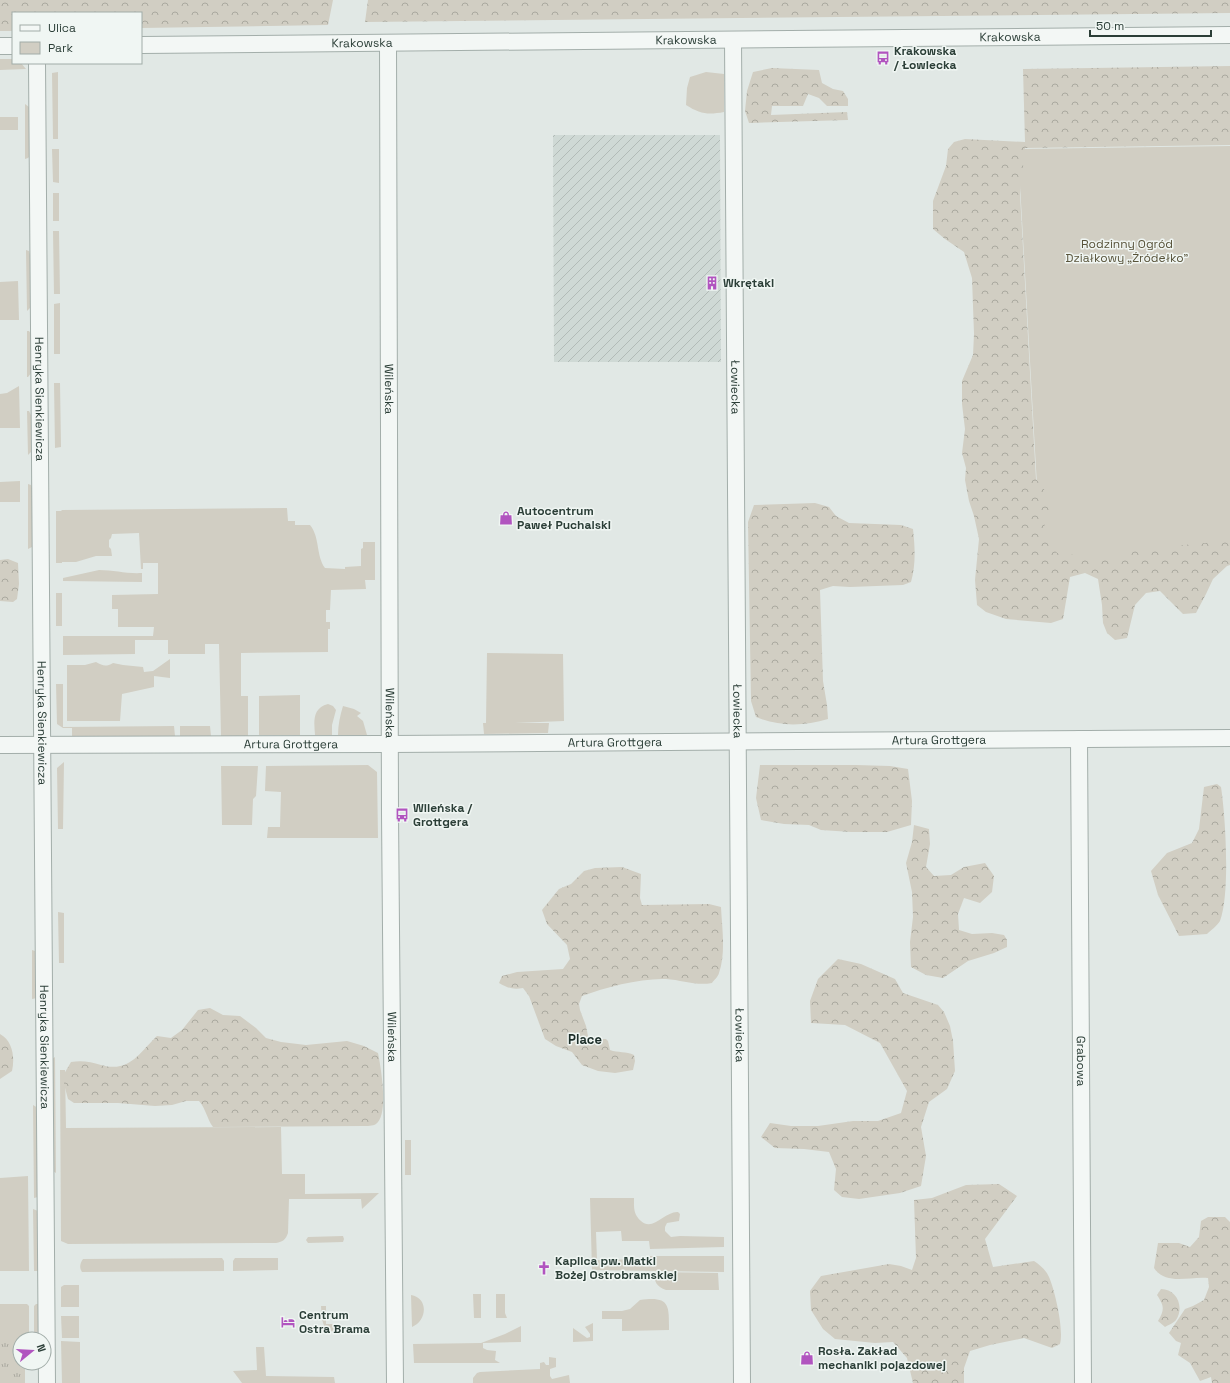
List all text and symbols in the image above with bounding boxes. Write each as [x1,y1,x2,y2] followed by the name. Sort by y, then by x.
[12,12,142,64] legend
[1090,12,1211,38] scale bar
[1096,18,1124,34] text: 50 m
[48,20,76,36] text: Ulica
[979,29,1041,45] street label: Krakowska
[655,32,717,48] street label: Krakowska
[331,35,393,51] street label: Krakowska
[48,40,73,56] text: Park
[893,43,957,73] place label: Krakowska / Łowiecka
[875,50,891,66] bus stop icon: Krakowska / Łowiecka
[1066,236,1188,266] park label: Rodzinny Ogród Działkowy „Źródełko”
[704,275,720,291] building icon: Wkrętaki
[723,275,774,291] place label: Wkrętaki
[31,337,48,461] street label: Henryka Sienkiewicza
[727,360,744,414] street label: Łowiecka
[381,364,397,414] street label: Wileńska
[517,503,611,533] place label: Autocentrum Paweł Puchalski
[498,510,514,526] shop icon: Autocentrum Paweł Puchalski
[34,661,50,785] street label: Henryka Sienkiewicza
[729,684,746,738] street label: Łowiecka
[382,688,398,738] street label: Wileńska
[892,732,986,748] street label: Artura Grottgera
[568,734,662,751] street label: Artura Grottgera
[244,736,338,752] street label: Artura Grottgera
[413,800,472,830] place label: Wileńska / Grottgera
[394,807,410,823] bus stop icon: Wileńska / Grottgera
[36,985,53,1109] street label: Henryka Sienkiewicza
[731,1008,748,1062] street label: Łowiecka
[384,1012,400,1062] street label: Wileńska
[568,1031,602,1048] district label: Place
[1073,1036,1089,1086] street label: Grabowa
[555,1253,677,1283] place label: Kaplica pw. Matki Bożej Ostrobramskiej
[536,1260,552,1276] church icon: Kaplica pw. Matki Bożej Ostrobramskiej
[299,1307,370,1337] place label: Centrum Ostra Brama
[280,1314,296,1330] hotel icon: Centrum Ostra Brama
[12,1331,52,1371] north arrow
[34,1342,49,1354] text: N
[818,1343,946,1373] place label: Rosła. Zakład mechaniki pojazdowej
[799,1350,815,1366] shop icon: Rosła. Zakład mechaniki pojazdowej

